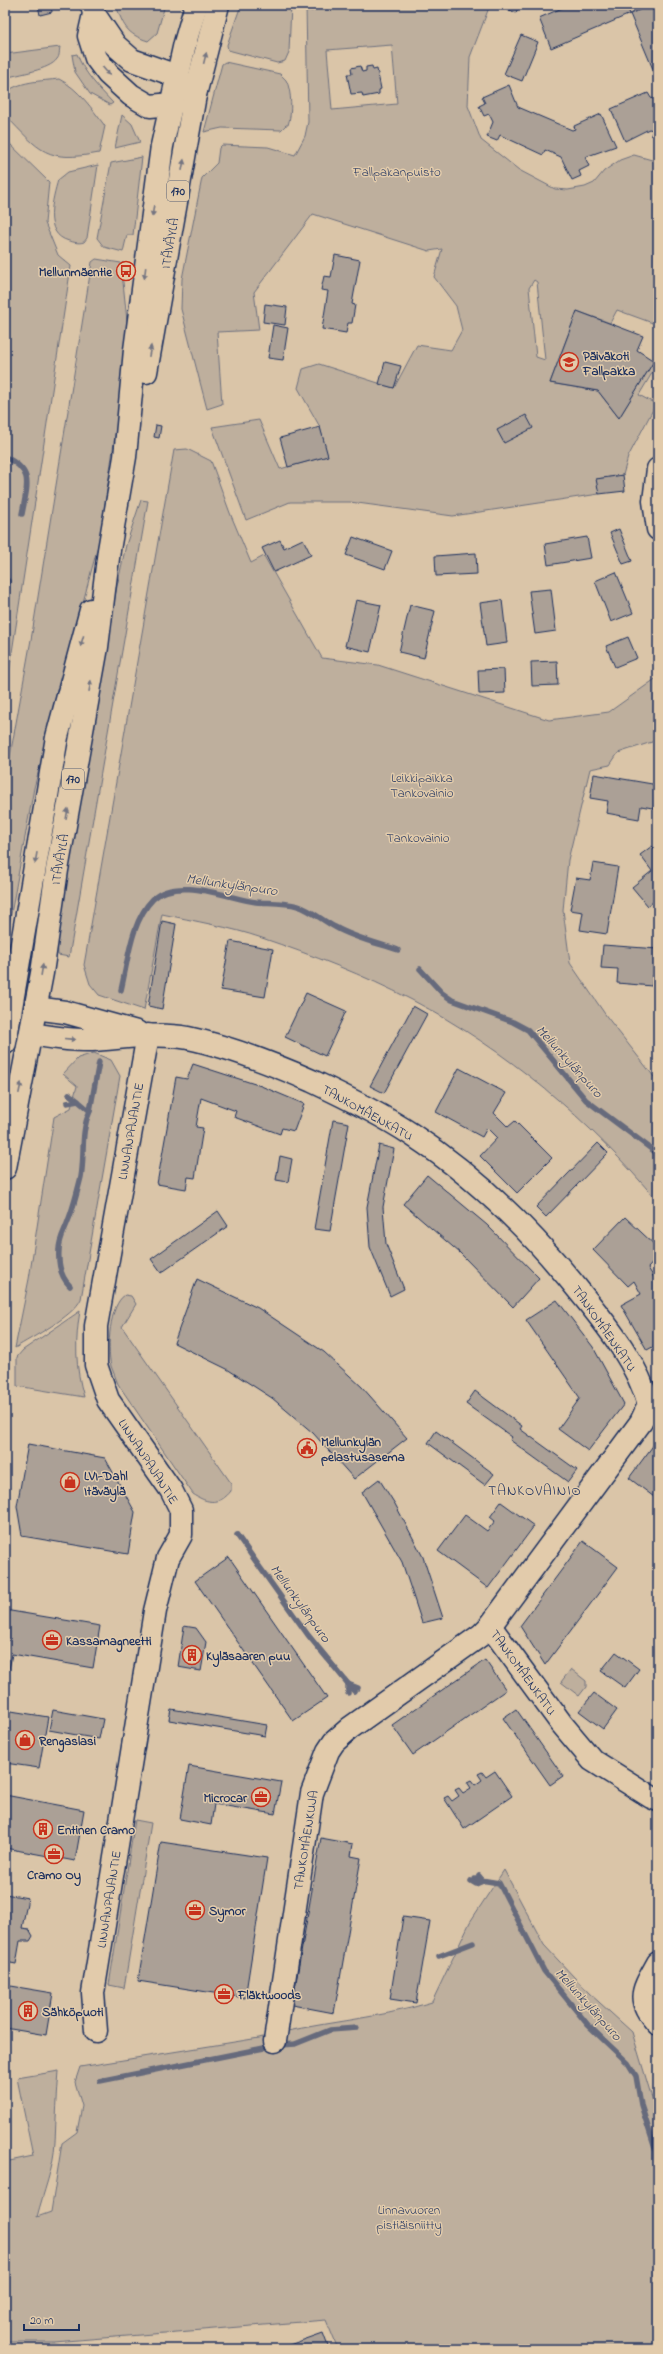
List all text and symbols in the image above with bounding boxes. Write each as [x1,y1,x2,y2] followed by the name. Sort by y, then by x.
[202,51,208,63] one-way arrow
[101,66,110,76] one-way arrow
[180,159,186,171] one-way arrow
[352,163,441,182] park label: Fallpakanpuisto
[167,181,189,201] road number: 170
[150,205,156,217] one-way arrow
[157,216,184,270] street label: ITÄVÄYLÄ
[115,260,137,282] bus stop icon: Mellunmäentie
[39,263,113,282] place label: Mellunmäentie
[142,267,148,279] one-way arrow
[147,345,153,357] one-way arrow
[582,347,635,381] place label: Päiväkoti Fallpakka
[558,351,580,373] school or university icon: Päiväkoti Fallpakka
[79,635,85,647] one-way arrow
[87,680,93,692] one-way arrow
[62,769,84,789] road number: 170
[390,769,454,803] park label: Leikkipaikka Tankovainio
[64,808,70,820] one-way arrow
[386,829,450,848] park label: Tankovainio
[47,832,74,886] street label: ITÄVÄYLÄ
[32,852,38,864] one-way arrow
[185,869,279,902] water label: Mellunkylänpuro
[39,964,45,976] one-way arrow
[530,1021,608,1104] water label: Mellunkylänpuro
[64,1035,76,1042] one-way arrow
[318,1080,416,1146] street label: TANKOMÄENKATU
[114,1081,149,1181] street label: LINNANPAJANTIE
[17,1082,23,1094] one-way arrow
[567,1282,641,1376] street label: TANKOMÄENKATU
[113,1415,183,1508] street label: LINNANPAJANTIE
[321,1433,405,1467] place label: Mellunkylän pelastusasema
[296,1437,318,1459] public building icon: Mellunkylän pelastusasema
[84,1467,128,1503] place label: LVI-Dahl Itäväylä
[59,1471,81,1493] shop icon: LVI-Dahl Itäväylä
[488,1481,582,1502] district label: TANKOVAINIO
[264,1561,336,1648] water label: Mellunkylänpuro
[485,1626,560,1720] street label: TANKOMÄENKATU
[41,1629,63,1651] office icon: Kassamagneetti
[66,1632,152,1653] place label: Kassamagneetti
[181,1644,203,1666] building icon: Kyläsaaren puu
[206,1647,291,1668] place label: Kyläsaaren puu
[14,1729,36,1751] shop icon: Rengaslasi
[38,1732,96,1753] place label: Rengaslasi
[250,1786,272,1808] office icon: Microcar
[203,1789,248,1808] place label: Microcar
[289,1789,324,1891] street label: TANKOMÄENKUJA
[32,1818,54,1840] building icon: Entinen Cramo
[57,1821,135,1840] place label: Entinen Cramo
[43,1843,65,1865] office icon: Cramo Oy
[92,1849,127,1949] street label: LINNANPAJANTIE
[27,1866,81,1887] place label: Cramo Oy
[184,1899,206,1921] office icon: Symor
[209,1902,246,1923] place label: Symor
[549,1964,627,2047] water label: Mellunkylänpuro
[213,1983,235,2005] office icon: Fläktwoods
[237,1986,301,2005] place label: Fläktwoods
[17,2000,39,2022] building icon: Sähköpuoti
[42,2003,104,2022] place label: Sähköpuoti
[376,2201,442,2236] park label: Linnavuoren pistiäisniitty
[24,2306,79,2332] scale bar
[30,2312,53,2330] text: 20 m

